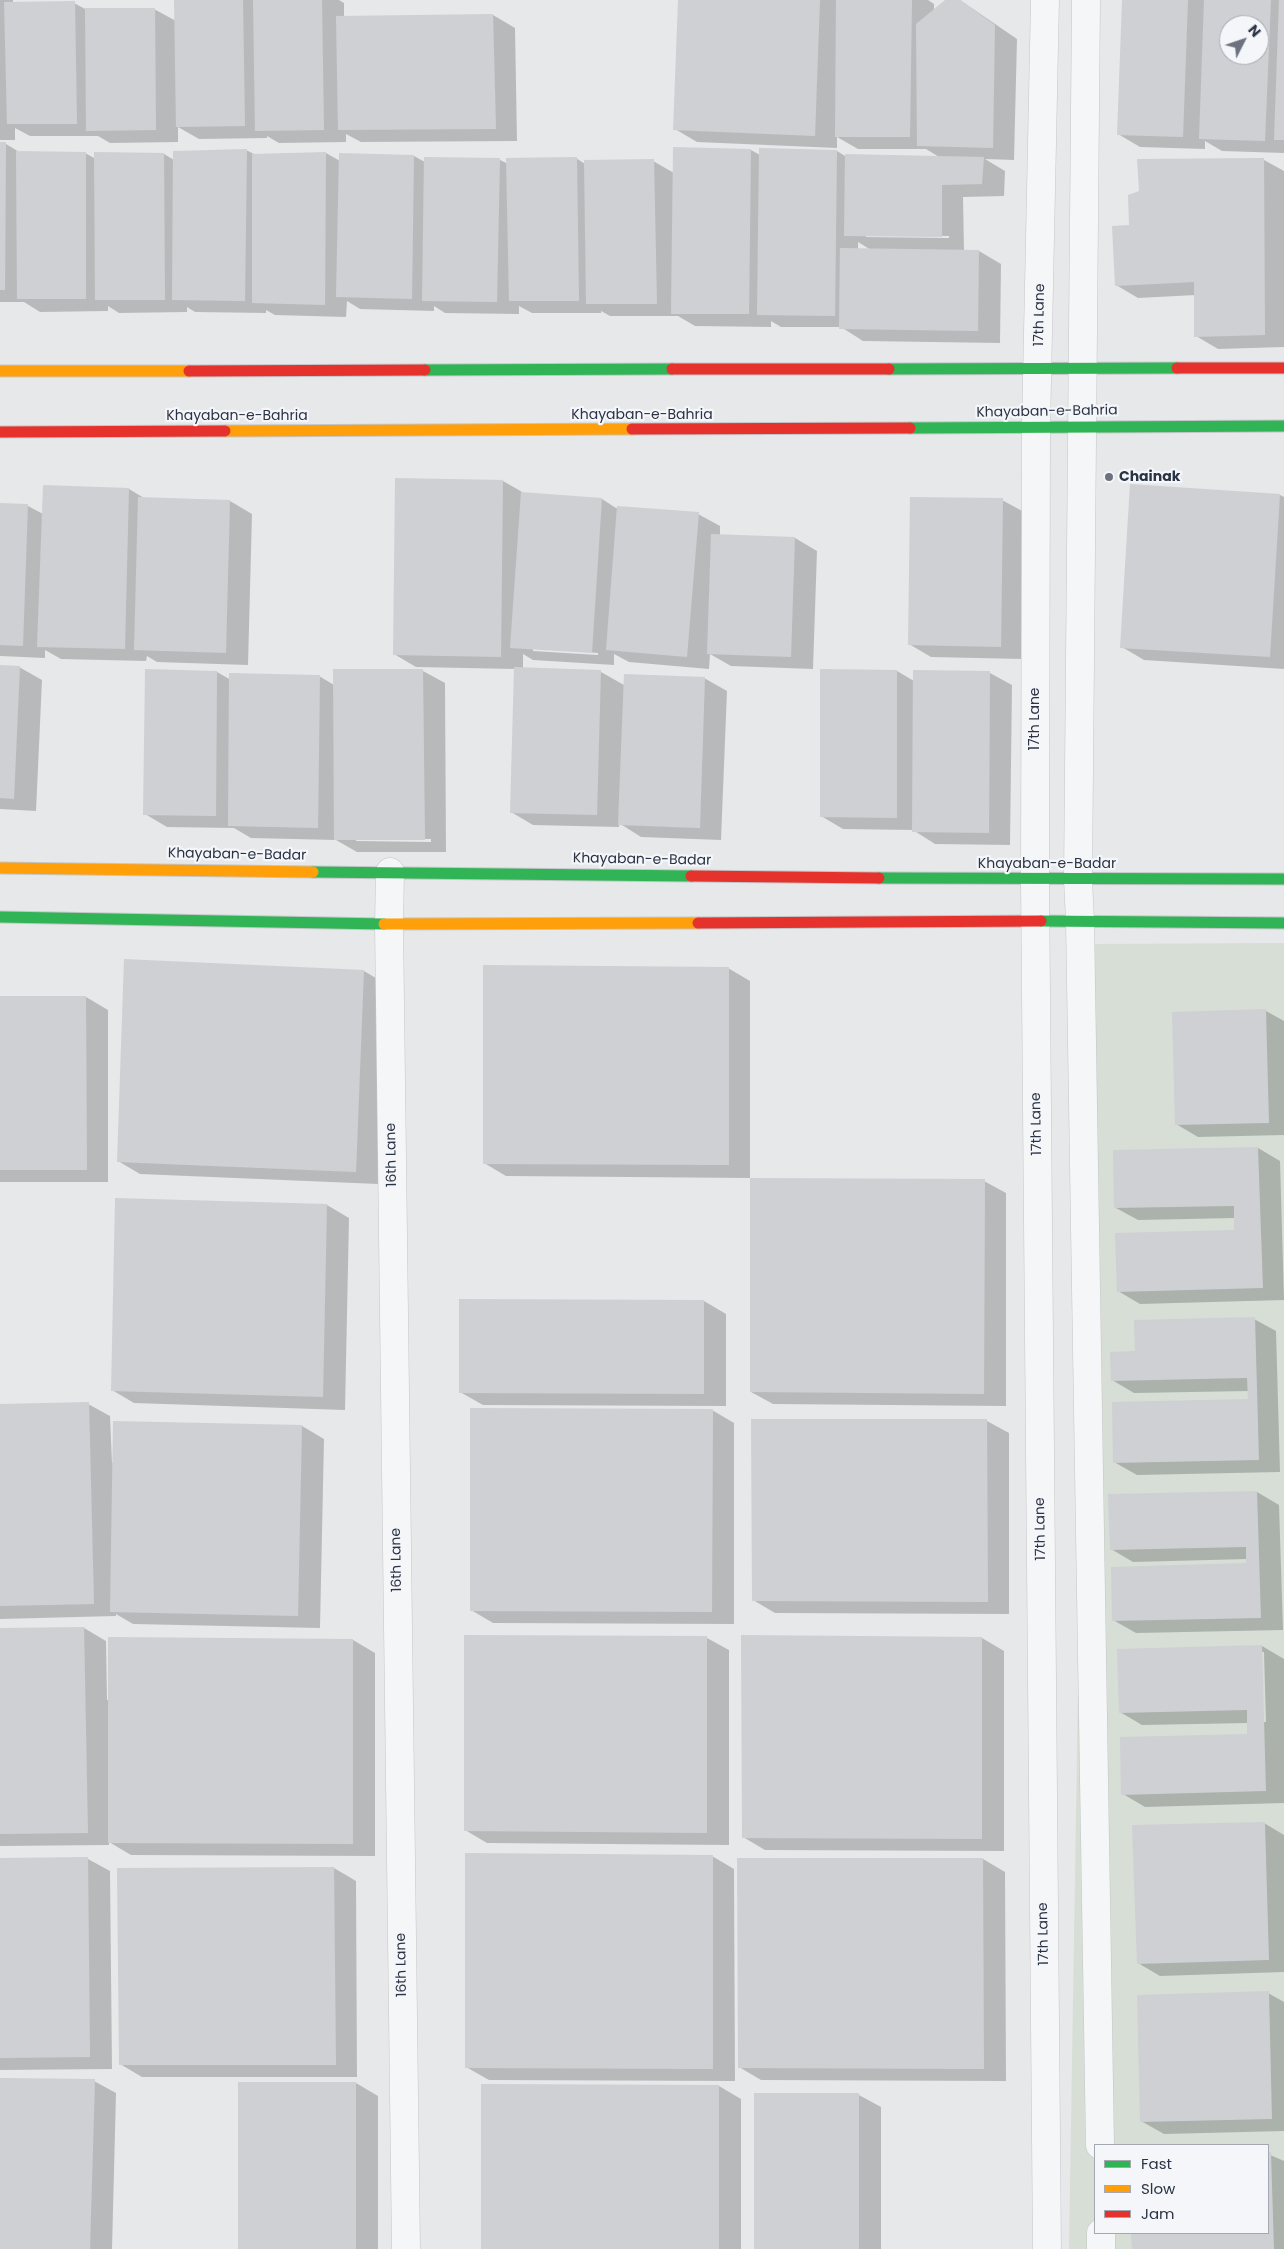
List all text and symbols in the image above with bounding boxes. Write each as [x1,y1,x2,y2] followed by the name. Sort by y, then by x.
[1219,15,1269,65] north arrow
[1244,20,1266,41] text: N
[1031,283,1049,347] street label: 17th Lane
[976,402,1118,422] street label: Khayaban-e-Bahria
[571,407,713,423] street label: Khayaban-e-Bahria
[166,408,308,424] street label: Khayaban-e-Bahria
[1119,469,1180,485] place label: Chainak
[1103,471,1115,483] marker: Chainak
[1027,687,1043,751] street label: 17th Lane
[168,845,306,865] street label: Khayaban-e-Badar
[573,850,711,870] street label: Khayaban-e-Badar
[978,856,1116,872] street label: Khayaban-e-Badar
[1028,1092,1046,1156] street label: 17th Lane
[383,1123,401,1187] street label: 16th Lane
[1032,1497,1050,1561] street label: 17th Lane
[388,1528,406,1592] street label: 16th Lane
[1035,1902,1053,1966] street label: 17th Lane
[393,1933,411,1997] street label: 16th Lane
[1094,2144,1269,2234] legend
[1141,2153,1172,2174] text: Fast
[1141,2178,1175,2199] text: Slow
[1141,2203,1175,2224] text: Jam

